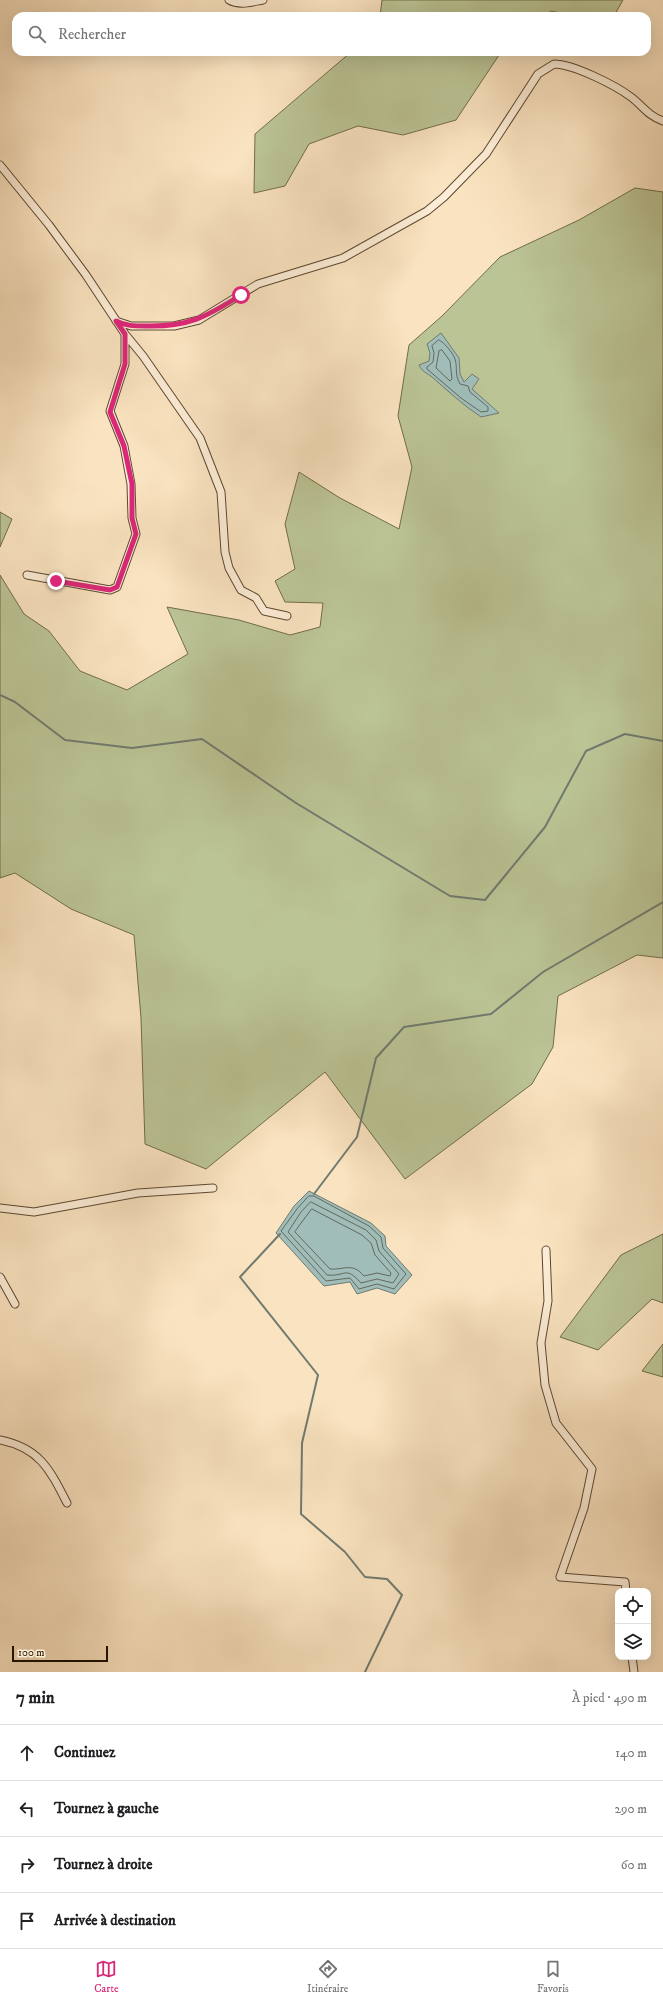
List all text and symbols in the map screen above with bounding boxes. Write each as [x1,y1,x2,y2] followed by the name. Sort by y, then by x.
[12,12,651,56] search box
[26,23,48,45] icon: search
[58,25,126,44] text: Rechercher
[232,286,250,304] route start
[47,572,65,590] route end
[615,1588,651,1660] map controls
[615,1588,651,1624] button: locate
[615,1624,651,1660] button: layers
[12,1644,108,1663] scale bar
[18,1646,44,1660] text: 100 m
[16,1687,55,1709] text: 7 min
[572,1690,647,1706] text: À pied · 490 m
[16,1742,38,1764] icon: ahead
[54,1743,115,1762] text: Continuez
[615,1745,647,1761] text: 140 m
[16,1798,38,1820] icon: left
[54,1799,159,1818] text: Tournez à gauche
[615,1801,647,1817] text: 290 m
[16,1854,38,1876] icon: right
[54,1855,152,1874] text: Tournez à droite
[621,1857,647,1873] text: 60 m
[16,1910,38,1932] icon: arrive
[54,1911,176,1930] text: Arrivée à destination
[94,1958,118,1996] tab: Carte
[307,1958,348,1996] tab: Itinéraire
[537,1958,569,1996] tab: Favoris

